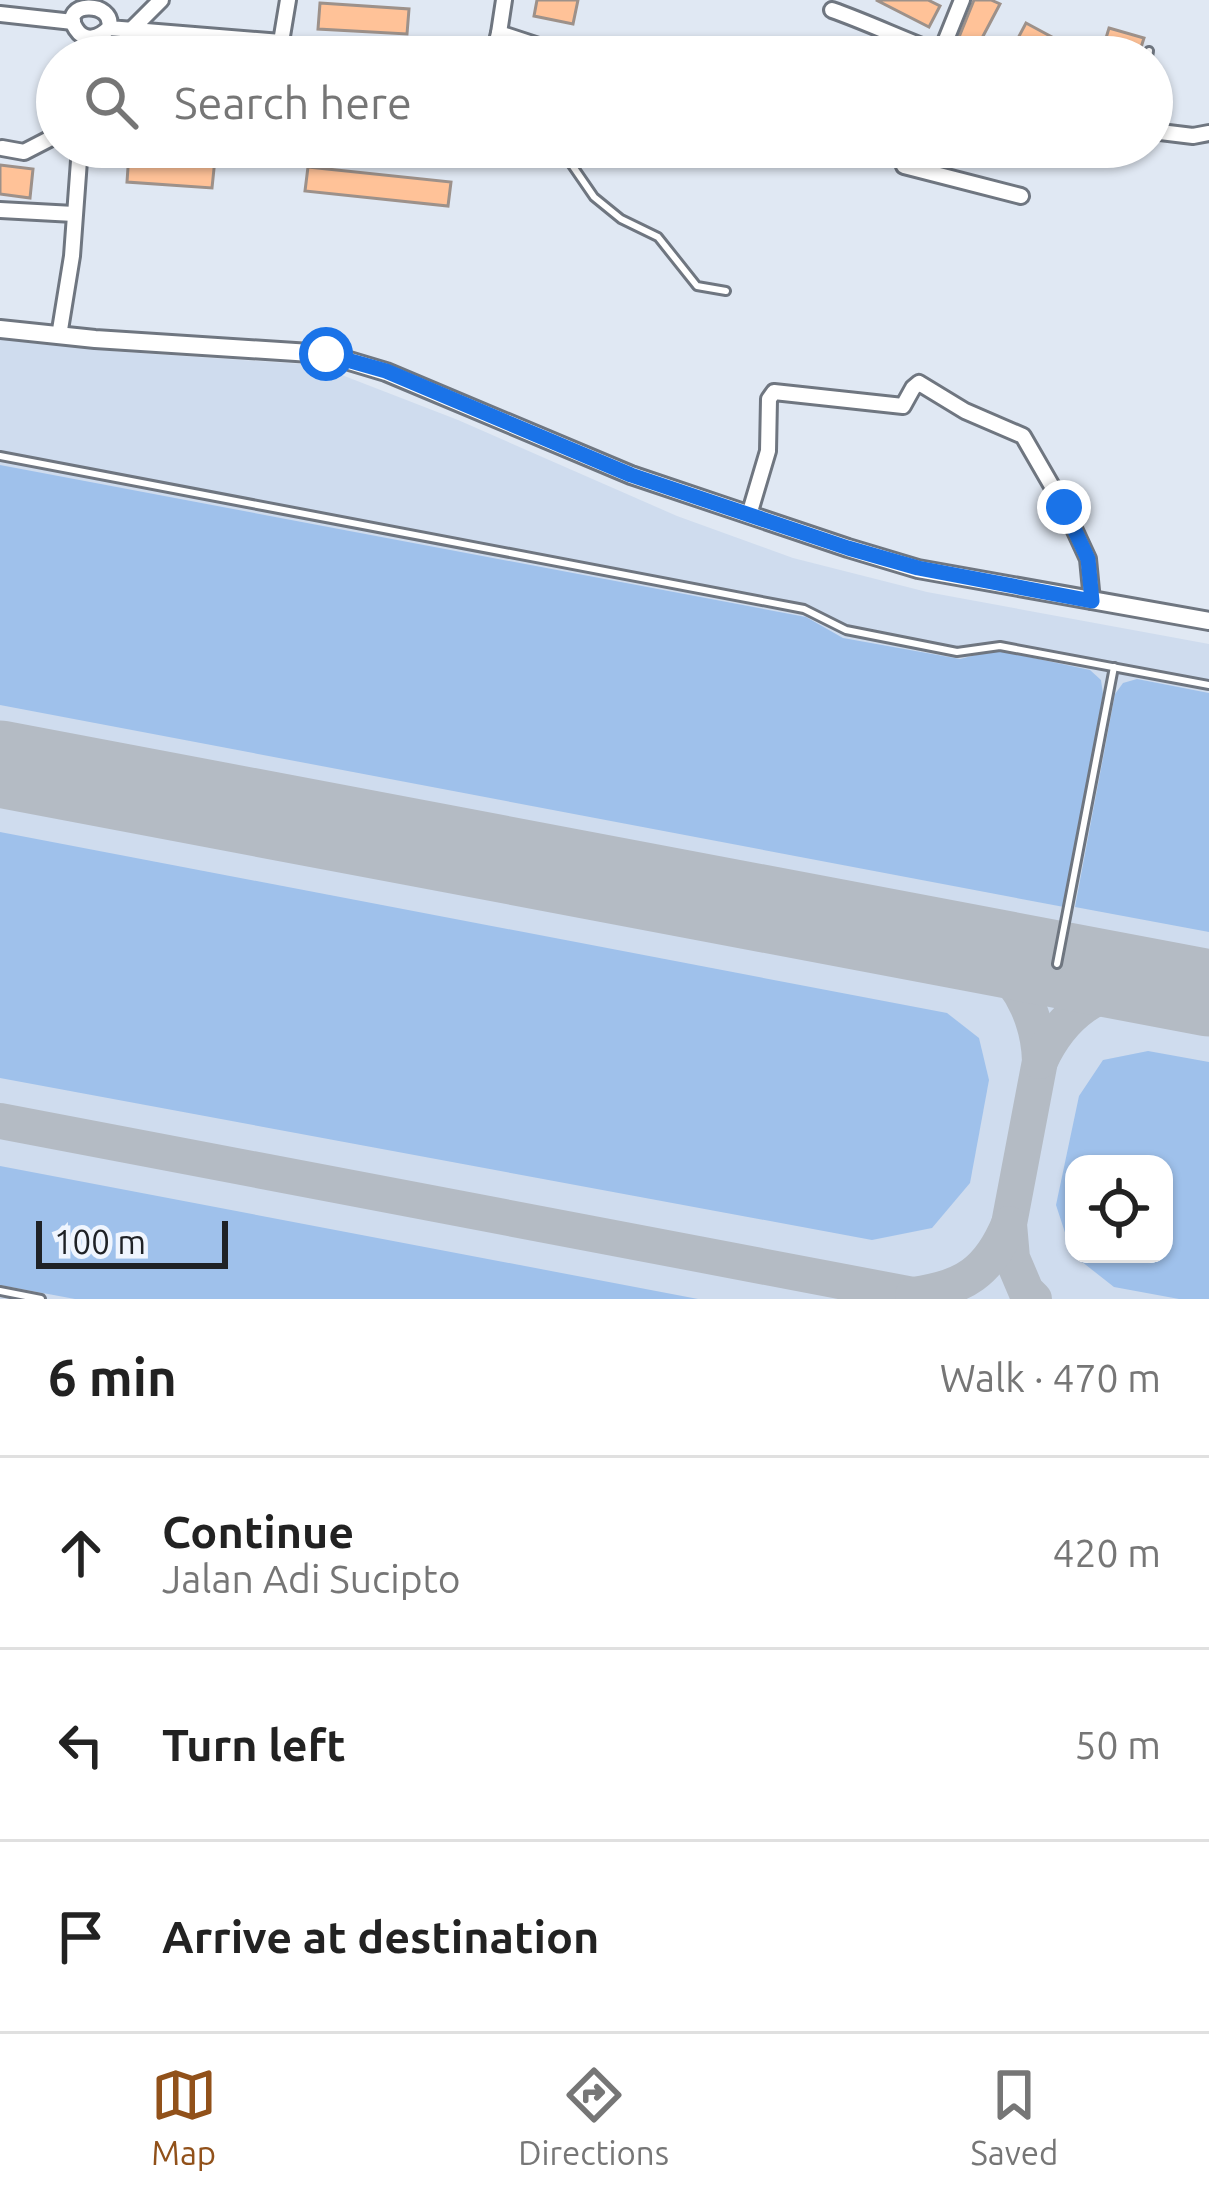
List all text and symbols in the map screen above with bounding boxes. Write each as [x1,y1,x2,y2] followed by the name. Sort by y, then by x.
[36,36,1173,168] search box
[78,69,144,135] icon: search
[174,77,412,128] text: Search here
[299,327,353,381] route start
[1037,480,1091,534] route end
[1065,1155,1173,1263] map controls
[1065,1155,1173,1263] button: locate
[36,1215,228,1268] scale bar
[54,1223,146,1260] text: 100 m
[48,1348,177,1406] text: 6 min
[940,1356,1161,1399] text: Walk · 470 m
[162,1506,354,1557] text: Continue
[48,1520,114,1586] icon: ahead
[1052,1531,1161,1574] text: 420 m
[162,1557,461,1600] text: Jalan Adi Sucipto
[48,1712,114,1778] icon: left
[162,1719,346,1770] text: Turn left
[1074,1723,1161,1766] text: 50 m
[48,1904,114,1970] icon: arrive
[162,1911,599,1962] text: Arrive at destination
[151,2062,217,2171] tab: Map
[518,2062,669,2171] tab: Directions
[970,2062,1058,2171] tab: Saved

